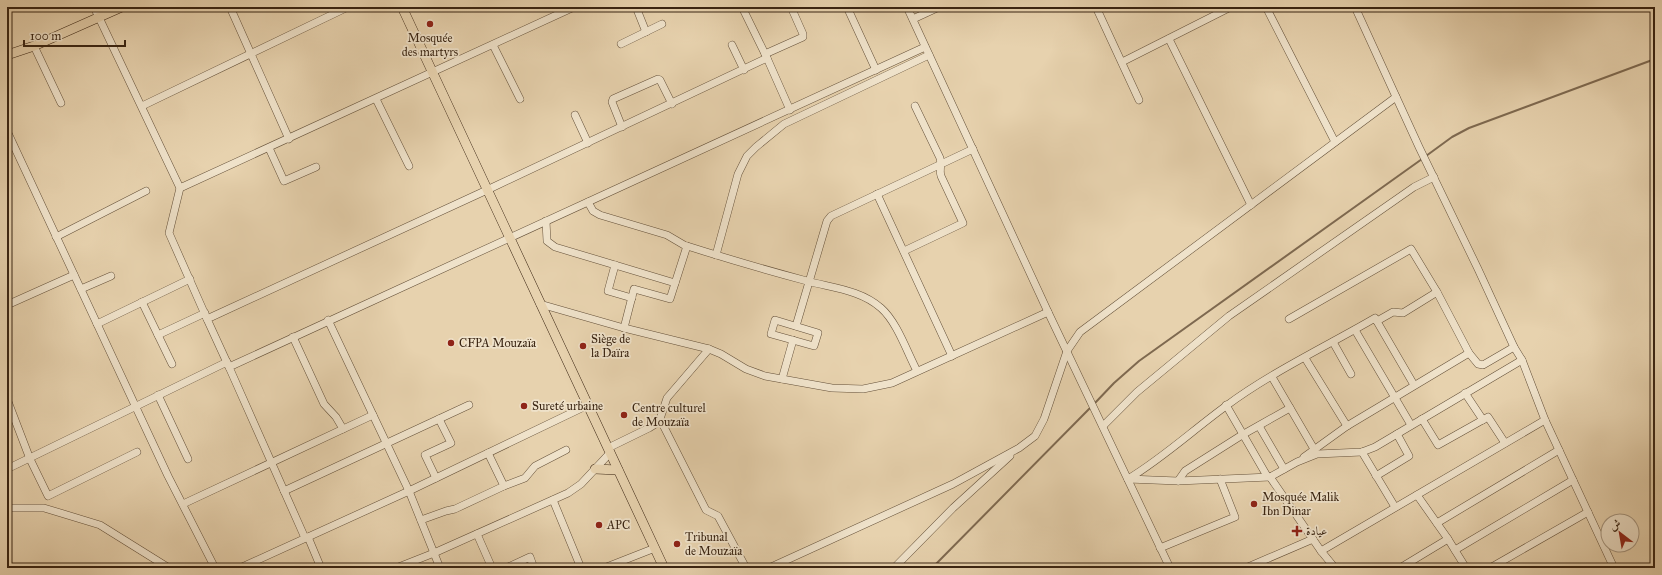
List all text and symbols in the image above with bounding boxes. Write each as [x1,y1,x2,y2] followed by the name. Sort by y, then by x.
[425,19,435,29] marker: Mosquée des martyrs
[24,22,125,48] scale bar
[30,29,61,43] text: 100 m
[402,31,458,59] place label: Mosquée des martyrs
[591,332,630,360] place label: Siège de la Daïra
[459,336,537,350] place label: CFPA Mouzaïa
[446,338,456,348] marker: CFPA Mouzaïa
[578,341,588,351] marker: Siège de la Daïra
[532,399,603,413] place label: Sureté urbaine
[519,401,529,411] marker: Sureté urbaine
[632,401,707,429] place label: Centre culturel de Mouzaïa
[619,410,629,420] marker: Centre culturel de Mouzaïa
[1262,490,1339,518] place label: Mosquée Malik Ibn Dinar
[1249,499,1259,509] marker: Mosquée Malik Ibn Dinar
[1600,513,1640,553] north arrow
[1607,516,1623,533] text: ش
[606,518,630,532] place label: APC
[594,520,604,530] marker: APC
[1306,524,1328,538] place label: عيادة
[1291,525,1303,537] marker: عيادة
[685,530,743,558] place label: Tribunal de Mouzaïa
[672,539,682,549] marker: Tribunal de Mouzaïa

